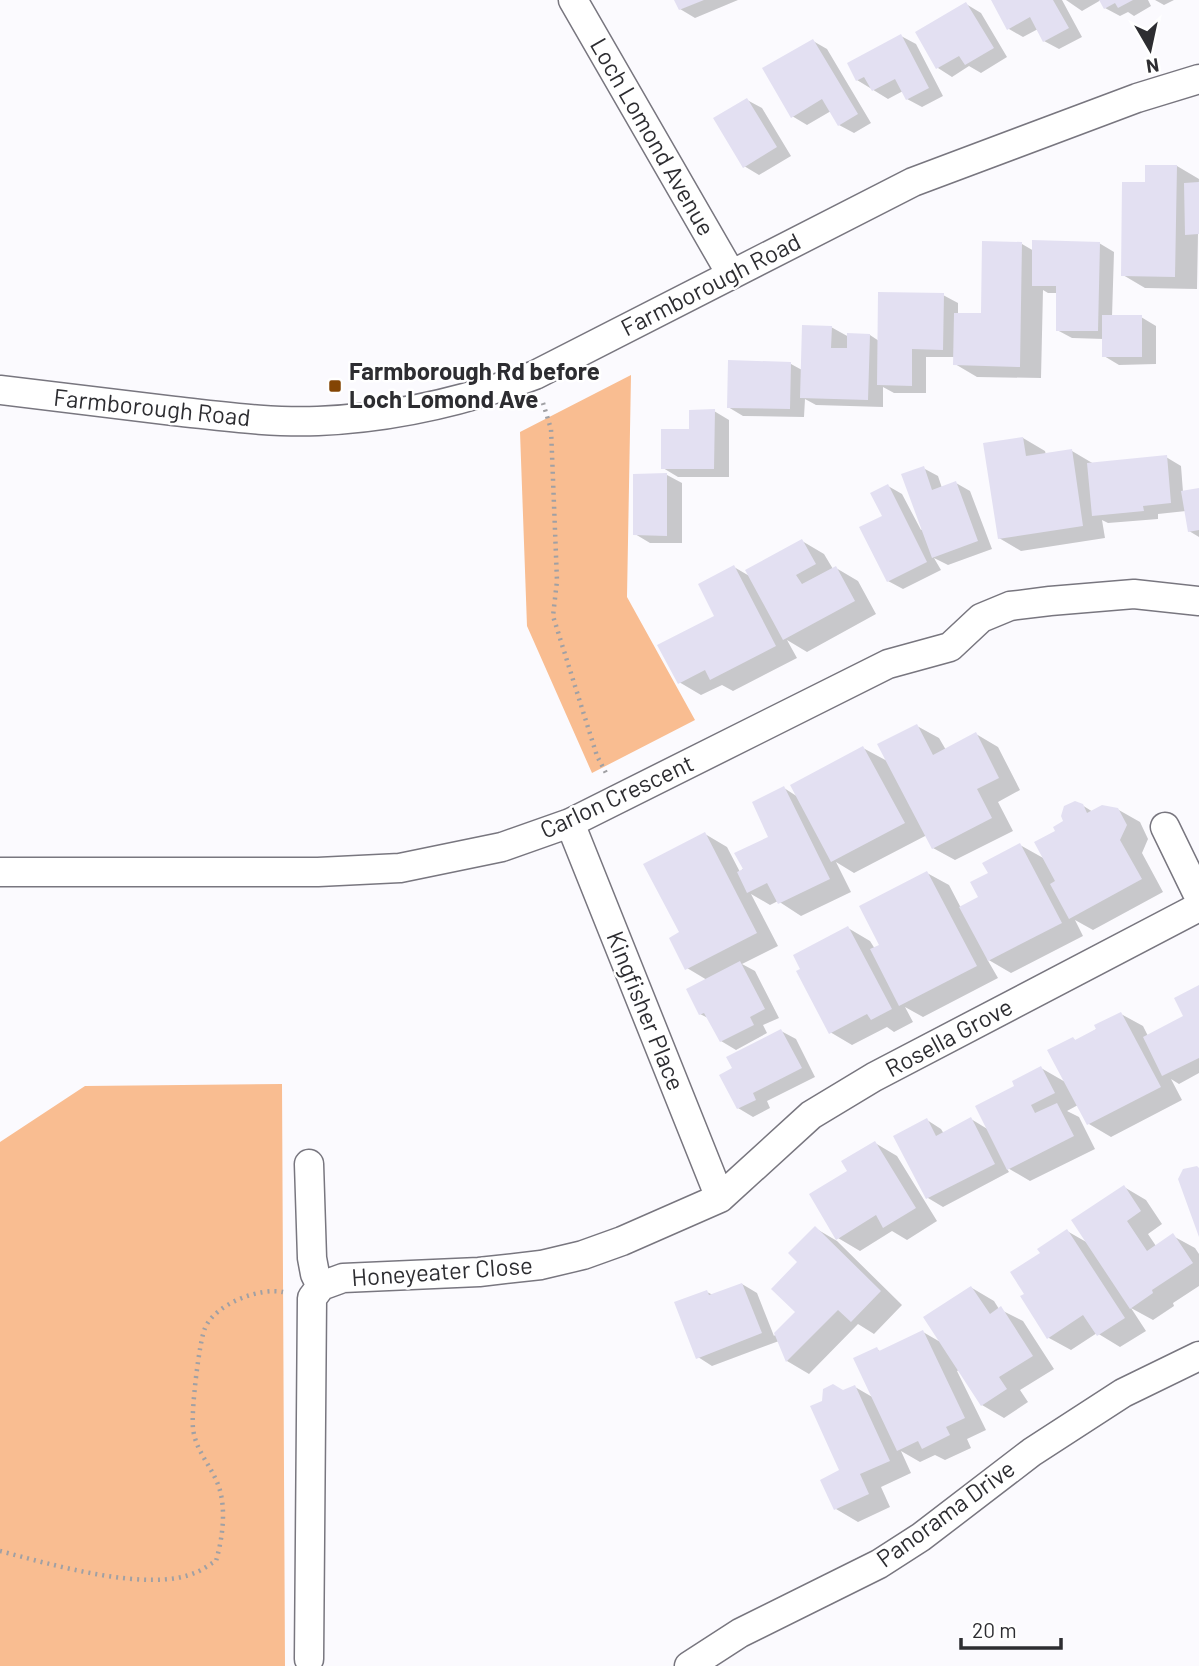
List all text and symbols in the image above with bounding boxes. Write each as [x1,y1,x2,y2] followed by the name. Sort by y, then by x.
[1115,14,1185,84] north arrow
[585,32,722,240] street label: Loch Lomond Avenue
[1145,54,1161,79] text: N
[616,226,805,342] street label: Farmborough Road
[349,356,600,413] place label: Farmborough Rd before Loch Lomond Ave
[327,378,343,394] marker: Farmborough Rd before Loch Lomond Ave
[52,382,252,431] street label: Farmborough Road
[535,747,698,844] street label: Carlon Crescent
[601,927,692,1094] street label: Kingfisher Place
[880,991,1017,1082] street label: Rosella Grove
[350,1250,534,1291] street label: Honeyeater Close
[870,1453,1020,1573] street label: Panorama Drive
[961,1606,1061,1650] scale bar
[972,1617,1017,1642] text: 20 m

